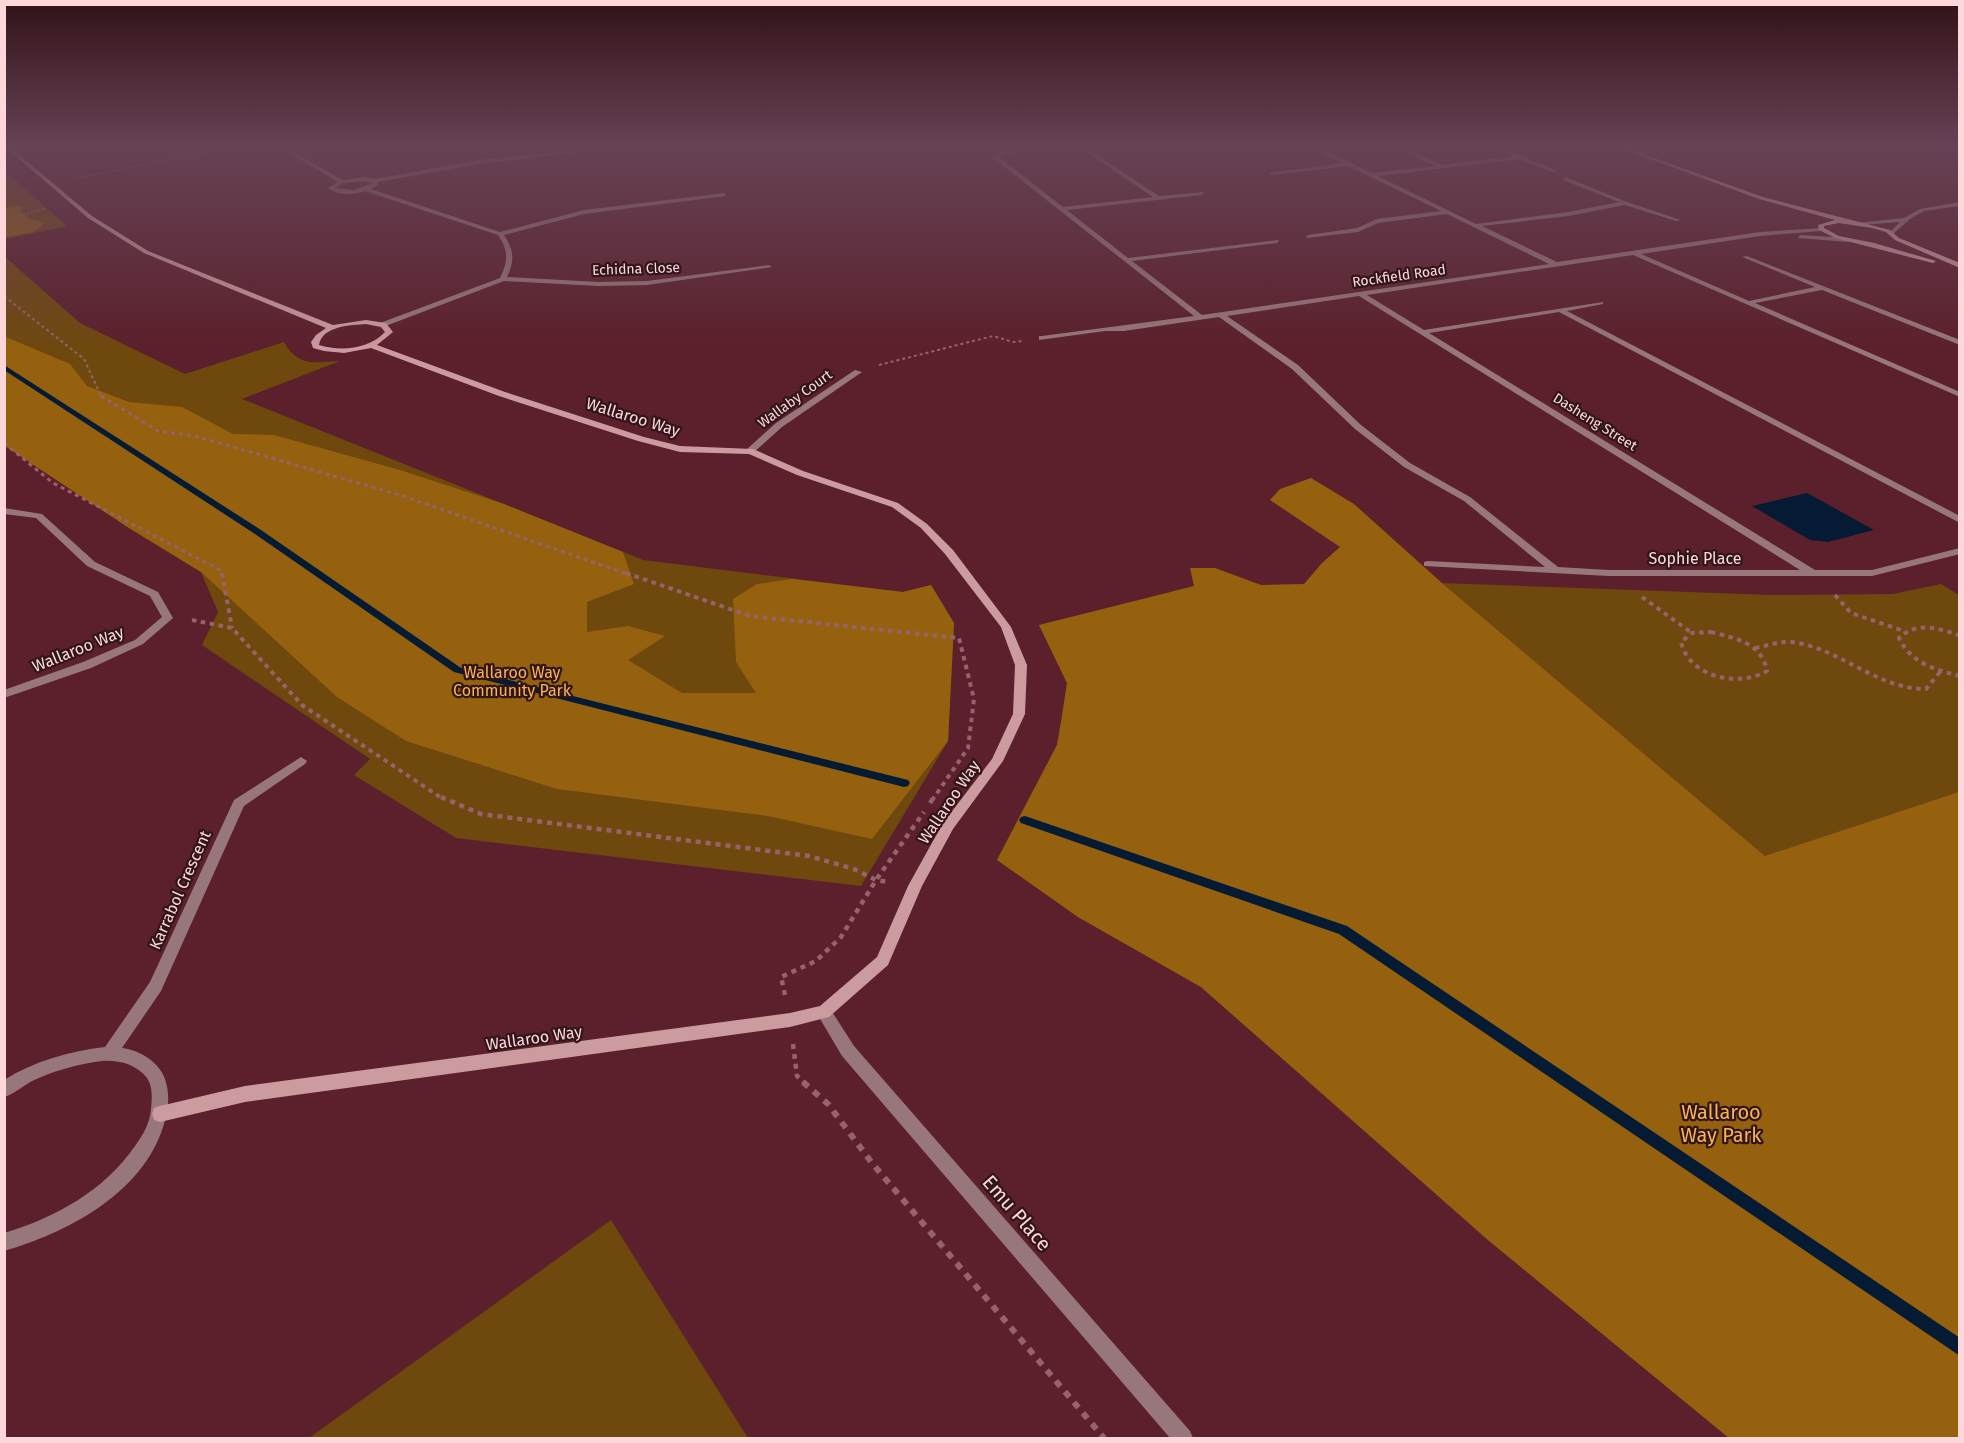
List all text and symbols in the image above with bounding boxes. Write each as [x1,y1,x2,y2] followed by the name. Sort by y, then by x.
[592,259,680,279] street label: Echidna Close
[1351,261,1447,291] street label: Rockfield Road
[755,366,836,432] street label: Wallaby Court
[1550,389,1641,455] street label: Dasheng Street
[584,394,682,440] street label: Wallaroo Way
[1649,549,1741,568] street label: Sophie Place
[29,622,127,676] street label: Wallaroo Way
[453,663,572,700] park label: Wallaroo Way Community Park
[914,756,984,848] street label: Wallaroo Way
[145,827,215,952] street label: Karrabol Crescent
[485,1022,583,1054] street label: Wallaroo Way
[1681,1100,1762,1147] park label: Wallaroo Way Park
[978,1170,1056,1256] street label: Emu Place

